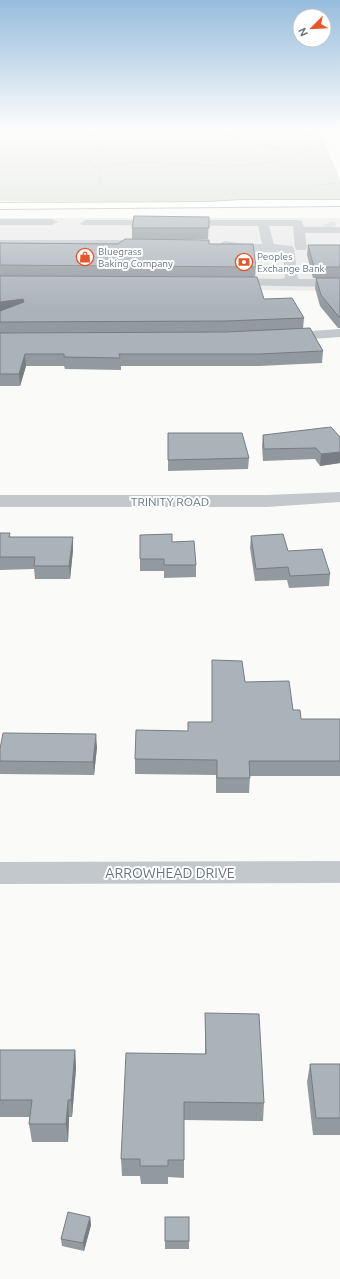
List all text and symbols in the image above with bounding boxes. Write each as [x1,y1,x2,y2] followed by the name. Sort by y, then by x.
[292,8,332,48] north arrow
[296,26,310,38] text: N
[98,246,173,269] place label: Bluegrass Baking Company
[75,247,95,267] shop icon: Bluegrass Baking Company
[257,251,325,274] place label: Peoples Exchange Bank
[234,252,254,272] bank icon: Peoples Exchange Bank
[131,495,209,508] street label: TRINITY ROAD
[105,865,235,881] street label: ARROWHEAD DRIVE

